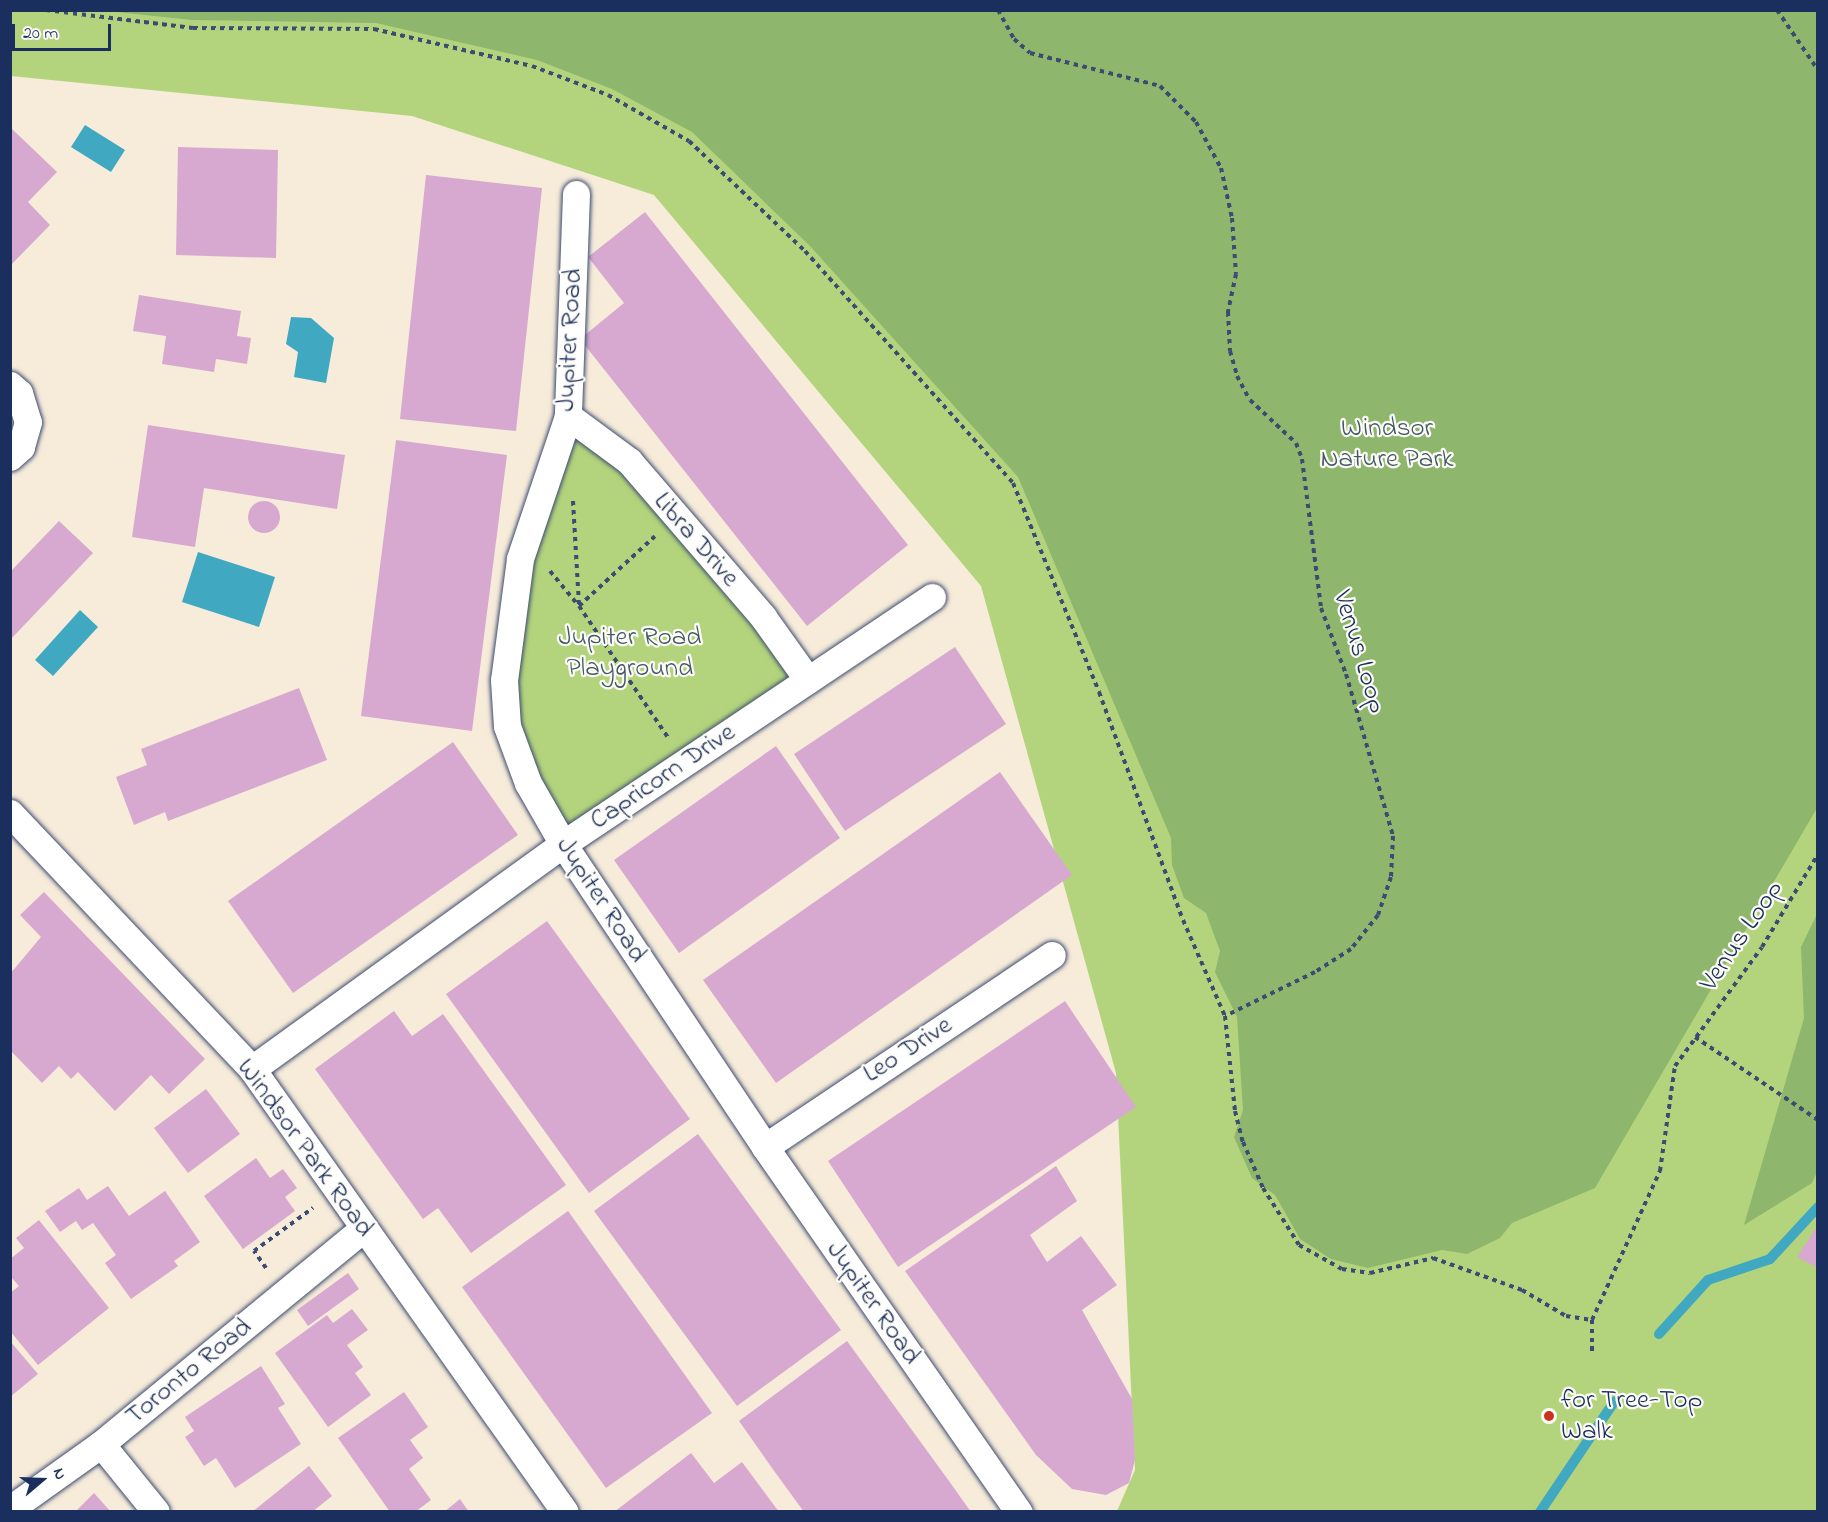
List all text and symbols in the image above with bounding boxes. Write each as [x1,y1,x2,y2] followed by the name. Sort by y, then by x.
[15,12,114,50] scale bar
[23,21,58,47] text: 20 m
[550,268,590,412] street label: Jupiter Road
[1320,412,1454,475] park label: Windsor Nature Park
[646,486,746,594] street label: Libra Drive
[1325,587,1393,717] street label: Venus Loop
[558,621,702,684] park label: Jupiter Road Playground
[584,717,742,837] street label: Capricorn Drive
[548,831,654,969] street label: Jupiter Road
[1693,874,1791,998] street label: Venus Loop
[858,1009,958,1091] street label: Leo Drive
[229,1052,381,1244] street label: Windsor Park Road
[819,1235,927,1371] street label: Jupiter Road
[119,1311,259,1433] street label: Toronto Road
[1561,1384,1702,1447] place label: for Tree-Top Walk
[1542,1409,1556,1423] marker: for Tree-Top Walk
[12,1450,72,1510] north arrow
[46,1465,72,1483] text: N

